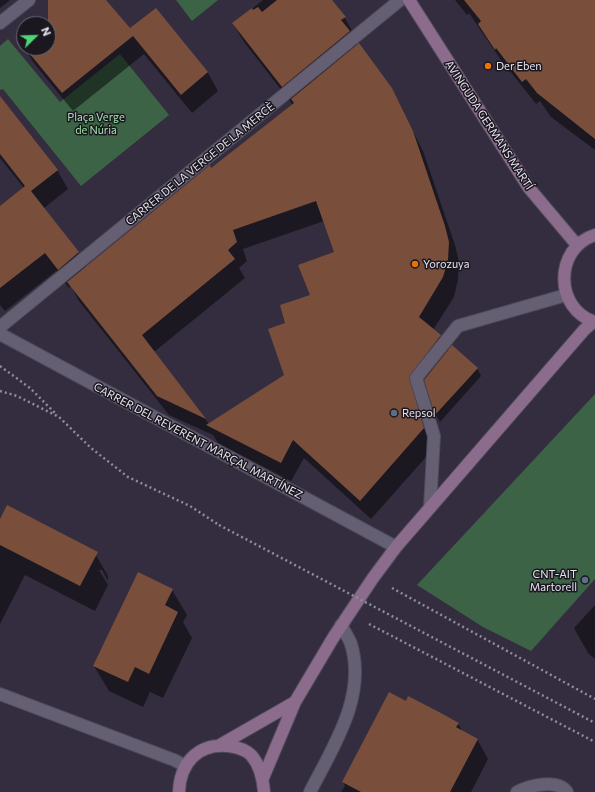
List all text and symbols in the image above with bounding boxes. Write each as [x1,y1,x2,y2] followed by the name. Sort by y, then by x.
[16,16,56,56] north arrow
[39,25,54,38] text: N
[442,58,536,192] street label: AVINGUDA GERMANS MARTÍ
[496,59,542,73] place label: Der Eben
[483,61,493,71] marker: Der Eben
[123,100,277,228] street label: CARRER DE LA VERGE DE LA MERCÈ
[67,110,125,136] park label: Plaça Verge de Núria
[423,257,469,271] place label: Yorozuya
[410,259,420,269] marker: Yorozuya
[91,380,305,502] street label: CARRER DEL REVERENT MARÇAL MARTÍNEZ
[402,406,436,420] place label: Repsol
[389,408,399,418] marker: Repsol
[530,567,577,593] place label: CNT-AIT Martorell
[580,575,590,585] marker: CNT-AIT Martorell

